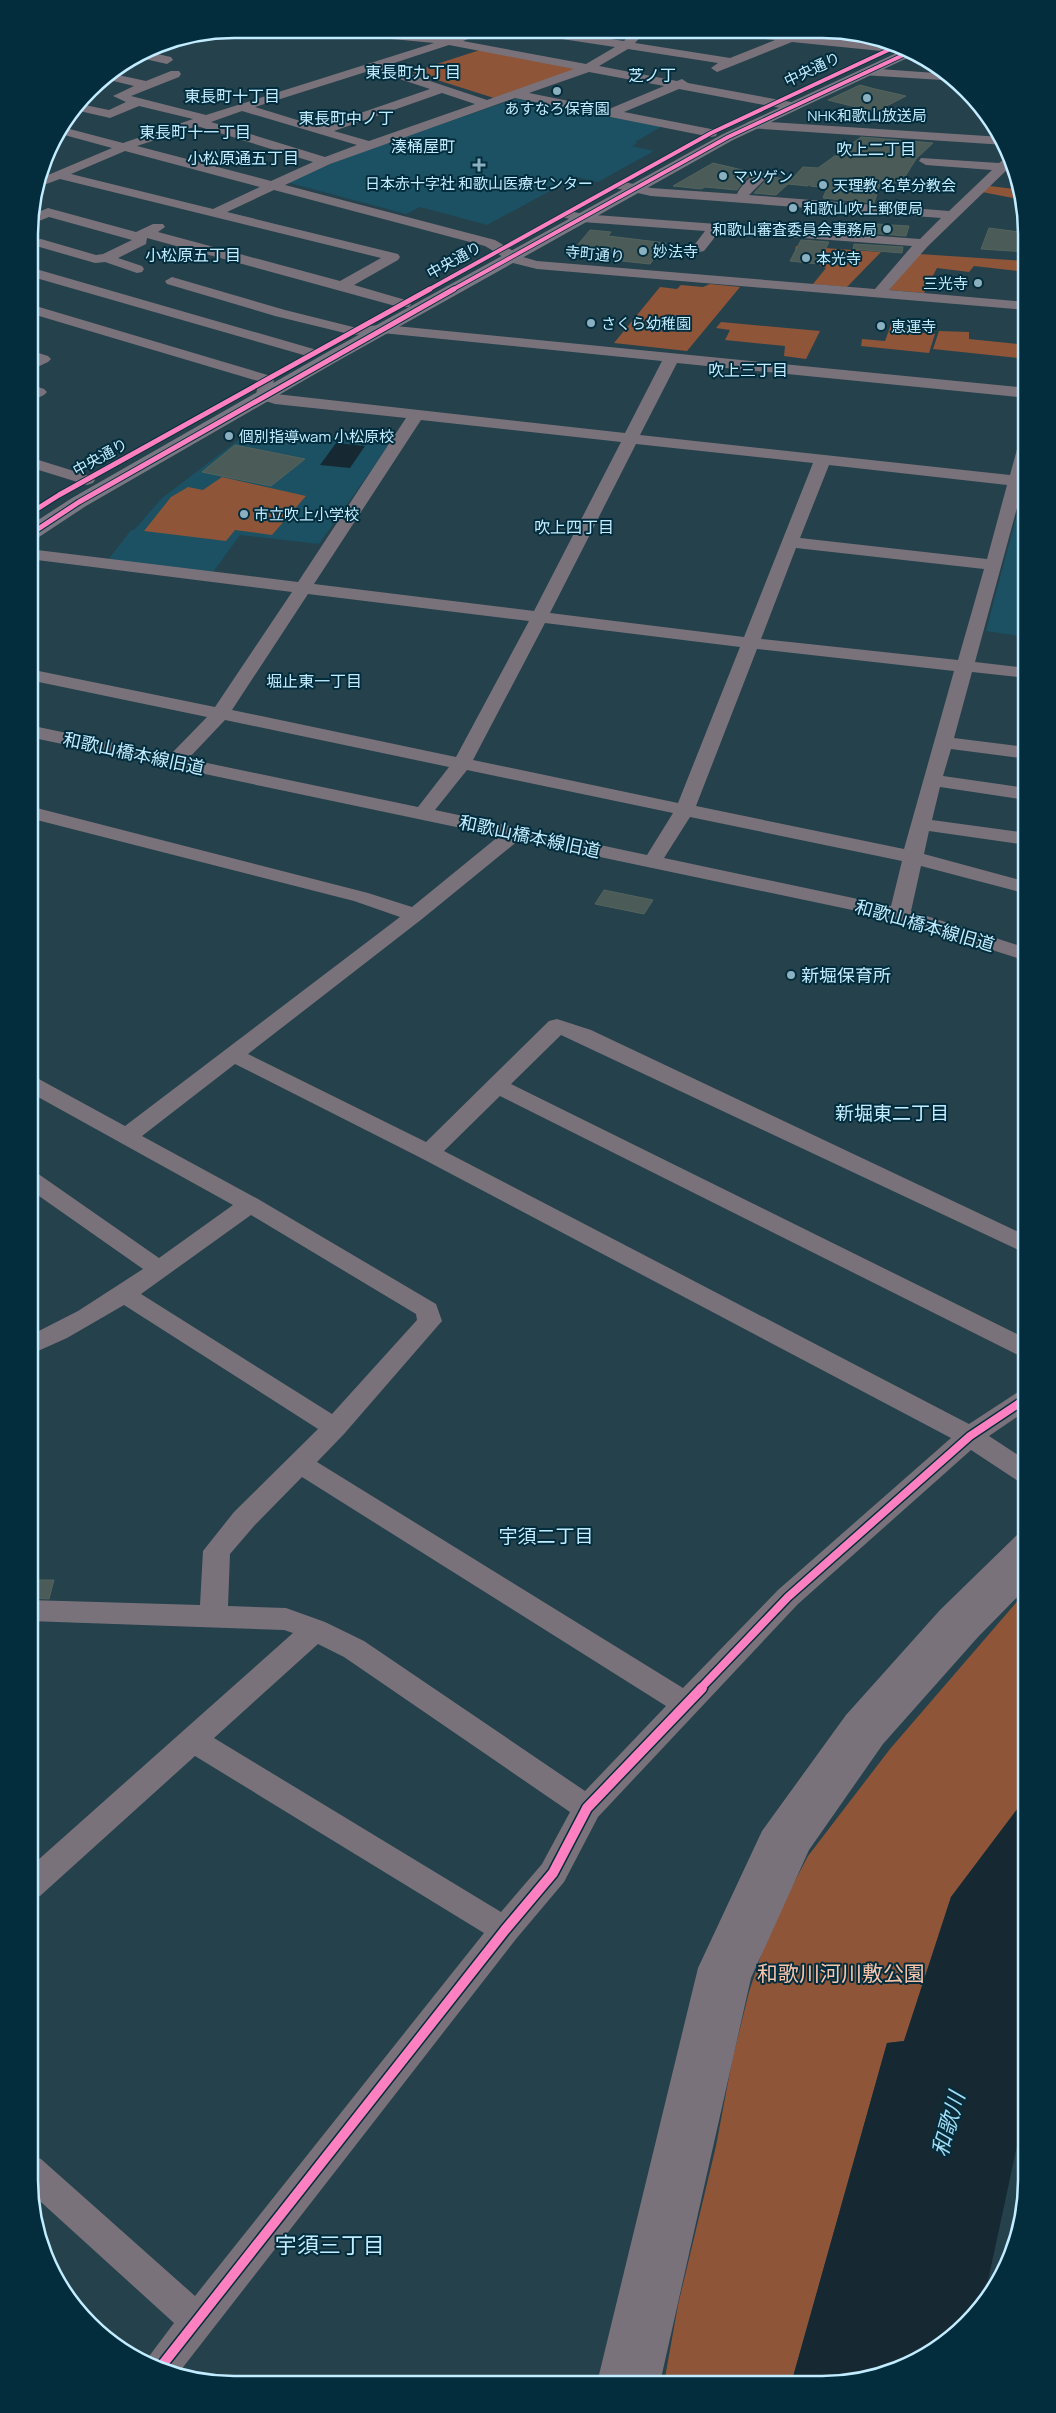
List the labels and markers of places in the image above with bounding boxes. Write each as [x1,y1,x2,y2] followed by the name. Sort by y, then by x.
[551,85,563,97] marker: あすなろ保育園
[861,92,873,104] marker: NHK和歌山放送局
[504,98,610,119] place label: あすなろ保育園
[807,105,927,126] place label: NHK和歌山放送局
[472,158,486,172] marker: 日本赤十字社 和歌山医療センター
[733,166,793,187] place label: マツゲン
[717,170,729,182] marker: マツゲン
[365,173,593,194] place label: 日本赤十字社 和歌山医療センター
[833,175,956,196] place label: 天理教 名草分教会
[817,179,829,191] marker: 天理教 名草分教会
[803,198,923,219] place label: 和歌山吹上郵便局
[787,202,799,214] marker: 和歌山吹上郵便局
[712,219,877,240] place label: 和歌山審査委員会事務局
[881,223,893,235] marker: 和歌山審査委員会事務局
[653,241,698,262] place label: 妙法寺
[637,245,649,257] marker: 妙法寺
[816,248,861,269] place label: 本光寺
[800,252,812,264] marker: 本光寺
[923,273,968,294] place label: 三光寺
[972,277,984,289] marker: 三光寺
[601,313,691,334] place label: さくら幼稚園
[891,316,936,337] place label: 恵運寺
[585,317,597,329] marker: さくら幼稚園
[875,320,887,332] marker: 恵運寺
[239,426,394,447] place label: 個別指導wam 小松原校
[223,430,235,442] marker: 個別指導wam 小松原校
[254,504,359,525] place label: 市立吹上小学校
[238,508,250,520] marker: 市立吹上小学校
[801,963,891,987] place label: 新堀保育所
[785,969,797,981] marker: 新堀保育所

